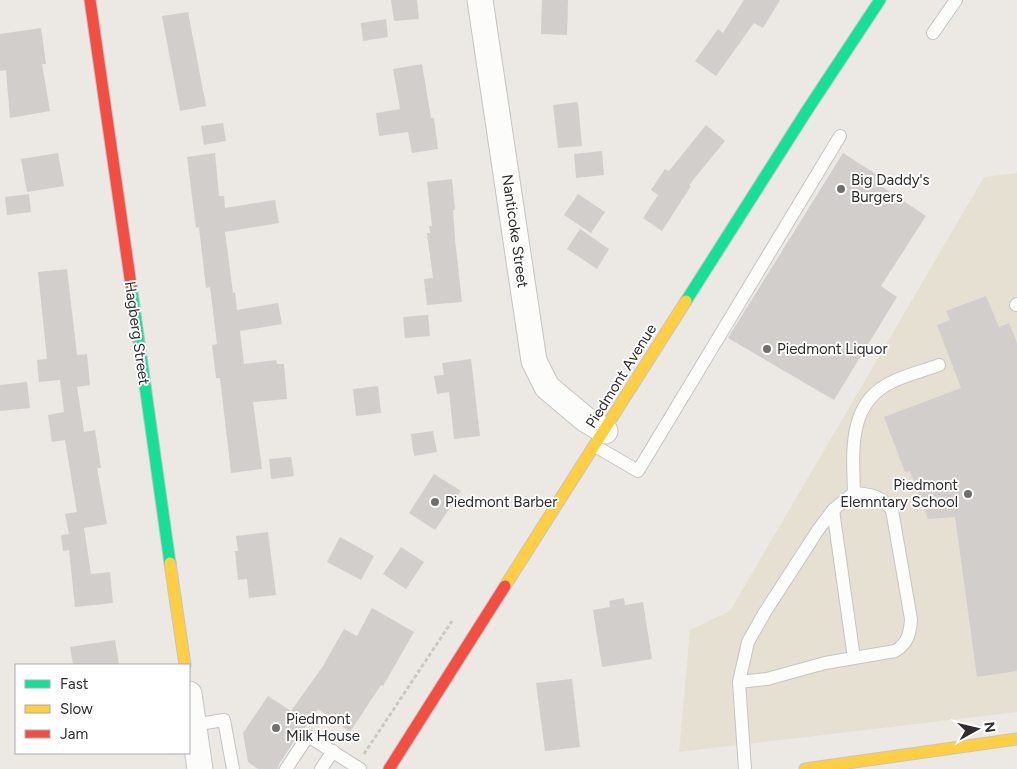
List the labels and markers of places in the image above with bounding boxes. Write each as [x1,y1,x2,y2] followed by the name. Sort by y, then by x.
[851,171,930,206] place label: Big Daddy's Burgers
[835,183,847,195] marker: Big Daddy's Burgers
[777,340,887,358] place label: Piedmont Liquor
[761,343,773,355] marker: Piedmont Liquor
[840,476,958,511] place label: Piedmont Elemntary School
[962,488,974,500] marker: Piedmont Elemntary School
[445,493,557,511] place label: Piedmont Barber
[429,496,441,508] marker: Piedmont Barber
[286,710,360,745] place label: Piedmont Milk House
[270,722,282,734] marker: Piedmont Milk House

